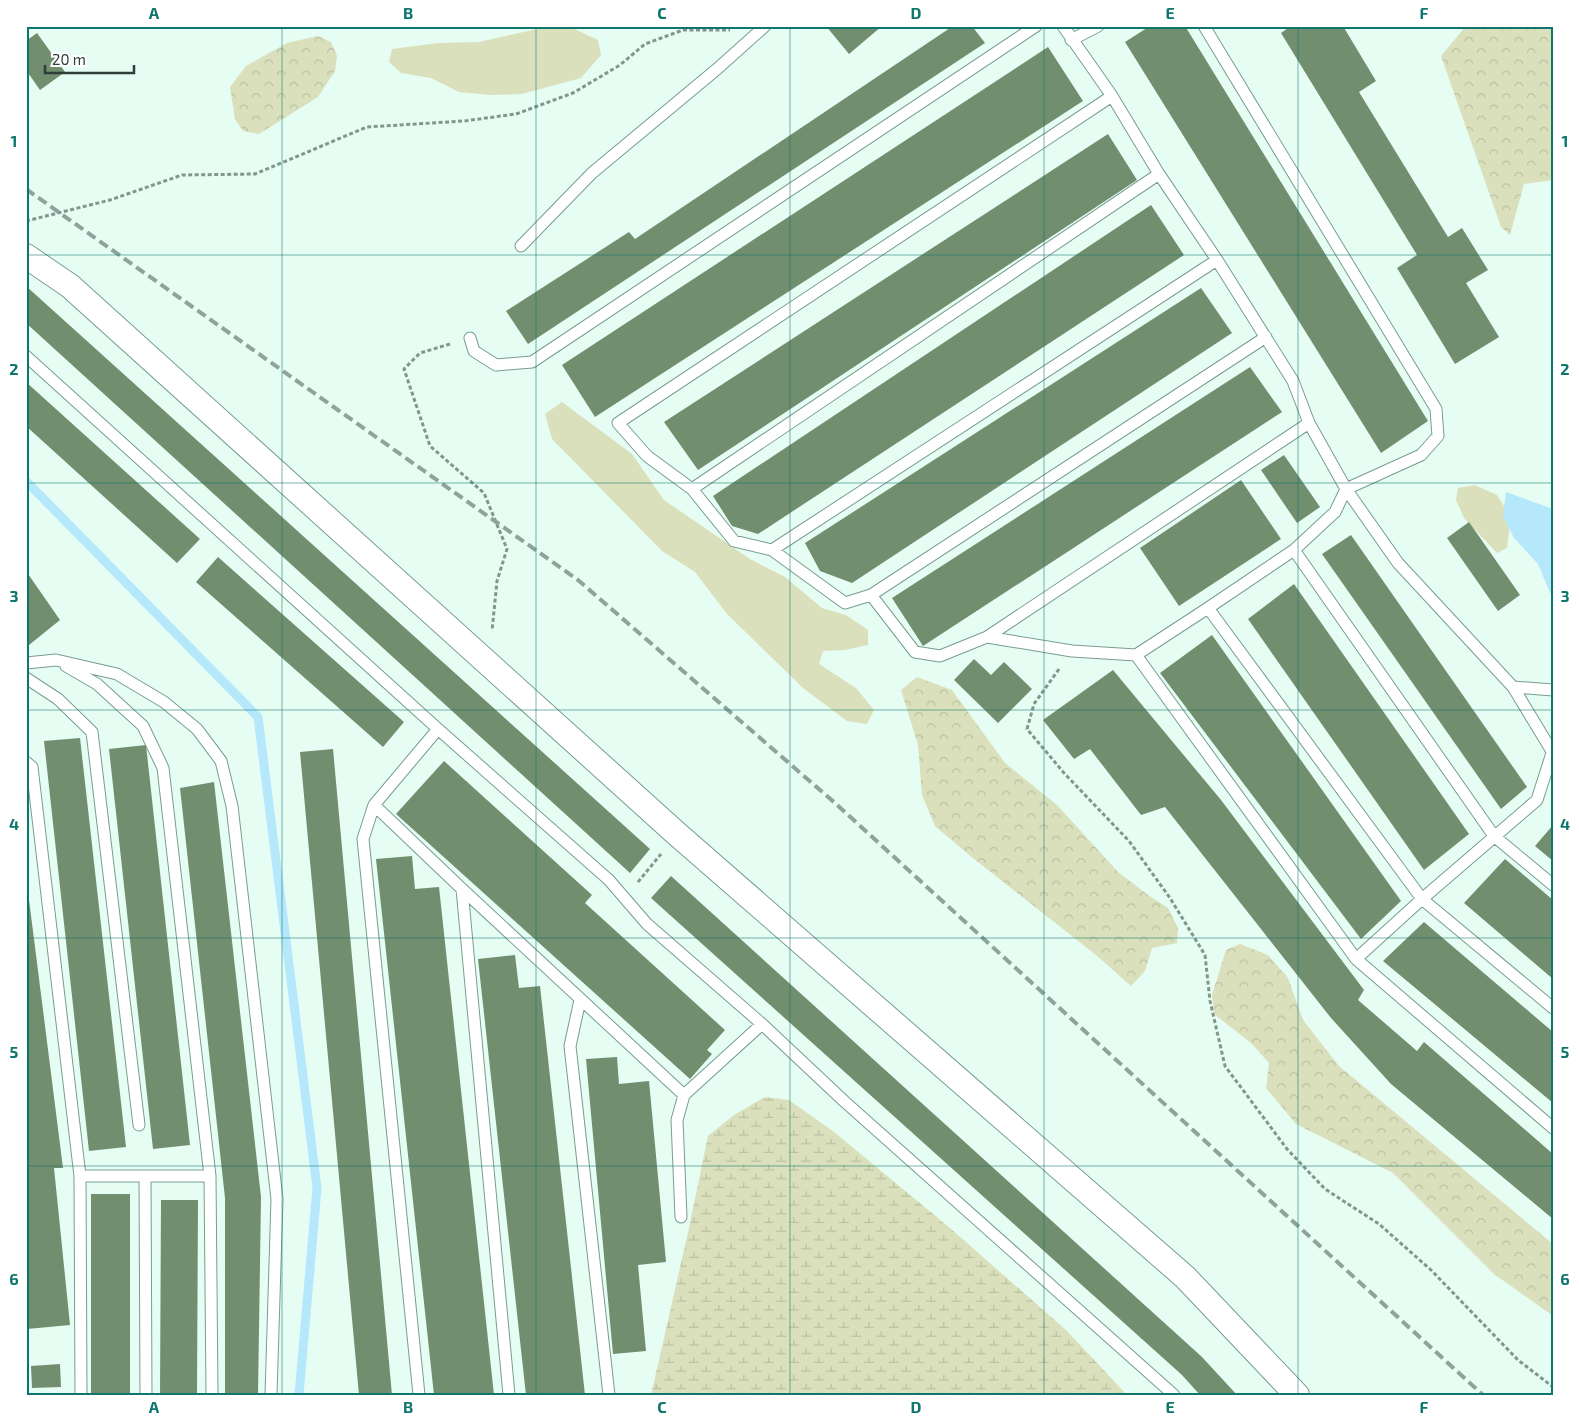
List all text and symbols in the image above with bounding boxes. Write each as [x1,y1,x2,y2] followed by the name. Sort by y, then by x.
[149,3,160,22] text: A
[403,3,413,22] text: B
[657,3,667,22] text: C
[911,3,922,22] text: D
[1165,3,1175,22] text: E
[1420,3,1429,22] text: F
[45,42,134,74] scale bar
[52,50,86,68] text: 20 m
[11,131,17,150] text: 1
[1562,131,1568,150] text: 1
[9,359,19,378] text: 2
[1560,359,1570,378] text: 2
[9,586,19,605] text: 3
[1560,586,1570,605] text: 3
[9,814,19,833] text: 4
[1560,814,1570,833] text: 4
[10,1042,19,1061] text: 5
[1561,1042,1570,1061] text: 5
[9,1269,19,1288] text: 6
[1560,1269,1570,1288] text: 6
[149,1397,160,1416] text: A
[403,1397,413,1416] text: B
[657,1397,667,1416] text: C
[911,1397,922,1416] text: D
[1165,1397,1175,1416] text: E
[1420,1397,1429,1416] text: F

